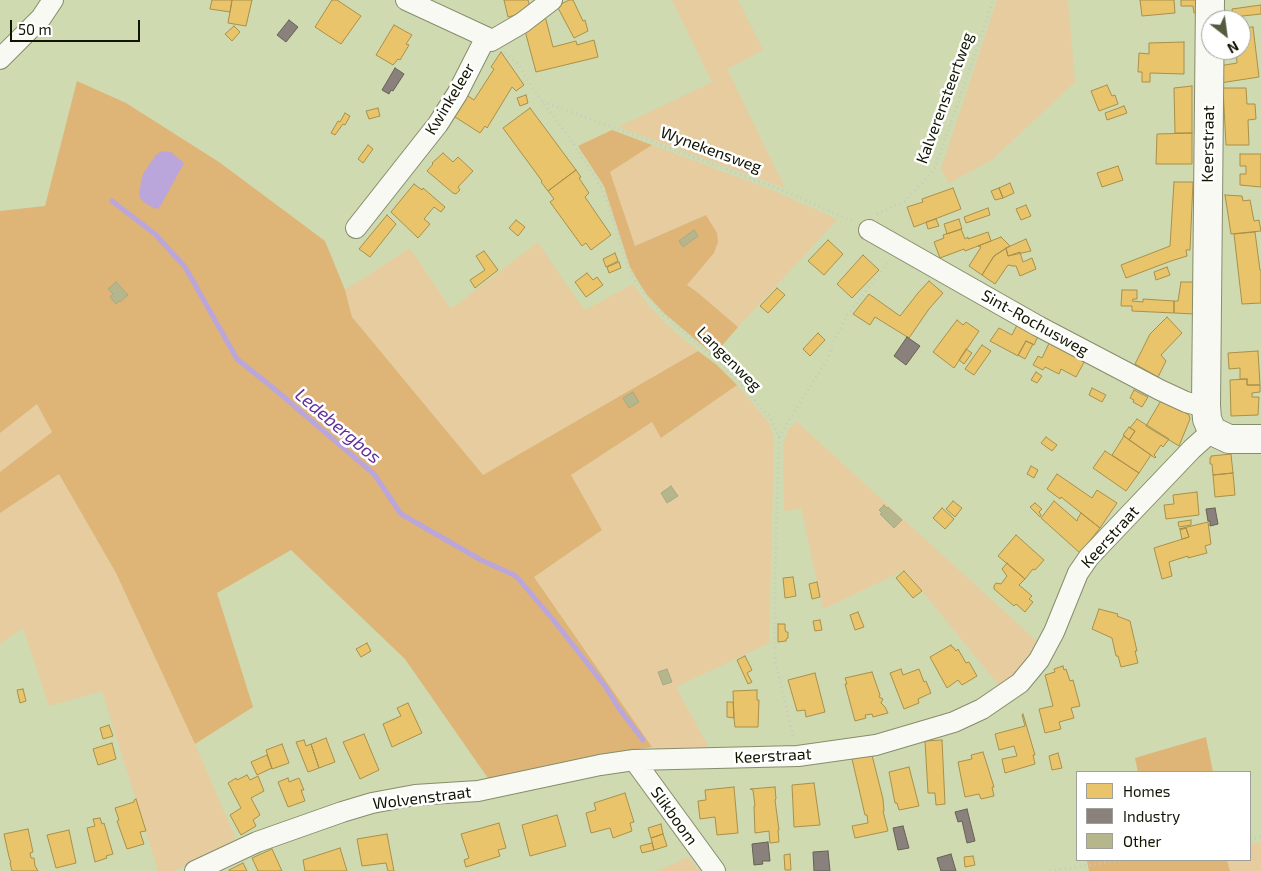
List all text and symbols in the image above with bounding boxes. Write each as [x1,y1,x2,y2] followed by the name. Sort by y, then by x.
[12,10,142,42] scale bar
[1201,10,1251,60] north arrow
[18,20,52,38] text: 50 m
[912,30,978,166] street label: Kalverensteertweg
[1225,38,1242,57] text: N
[421,60,479,138] street label: Kwinkeleer
[1198,105,1218,183] street label: Keerstraat
[658,123,764,177] street label: Wynekensweg
[978,286,1092,360] street label: Sint-Rochusweg
[693,323,765,395] street label: Langenweg
[291,384,385,468] water label: Ledebergbos
[1077,502,1143,572] street label: Keerstraat
[734,744,812,768] street label: Keerstraat
[1076,771,1251,861] legend
[372,782,472,814] street label: Wolvenstraat
[1123,782,1170,800] text: Homes
[646,783,702,849] street label: Slikboom
[1123,807,1180,825] text: Industry
[1123,832,1162,850] text: Other

